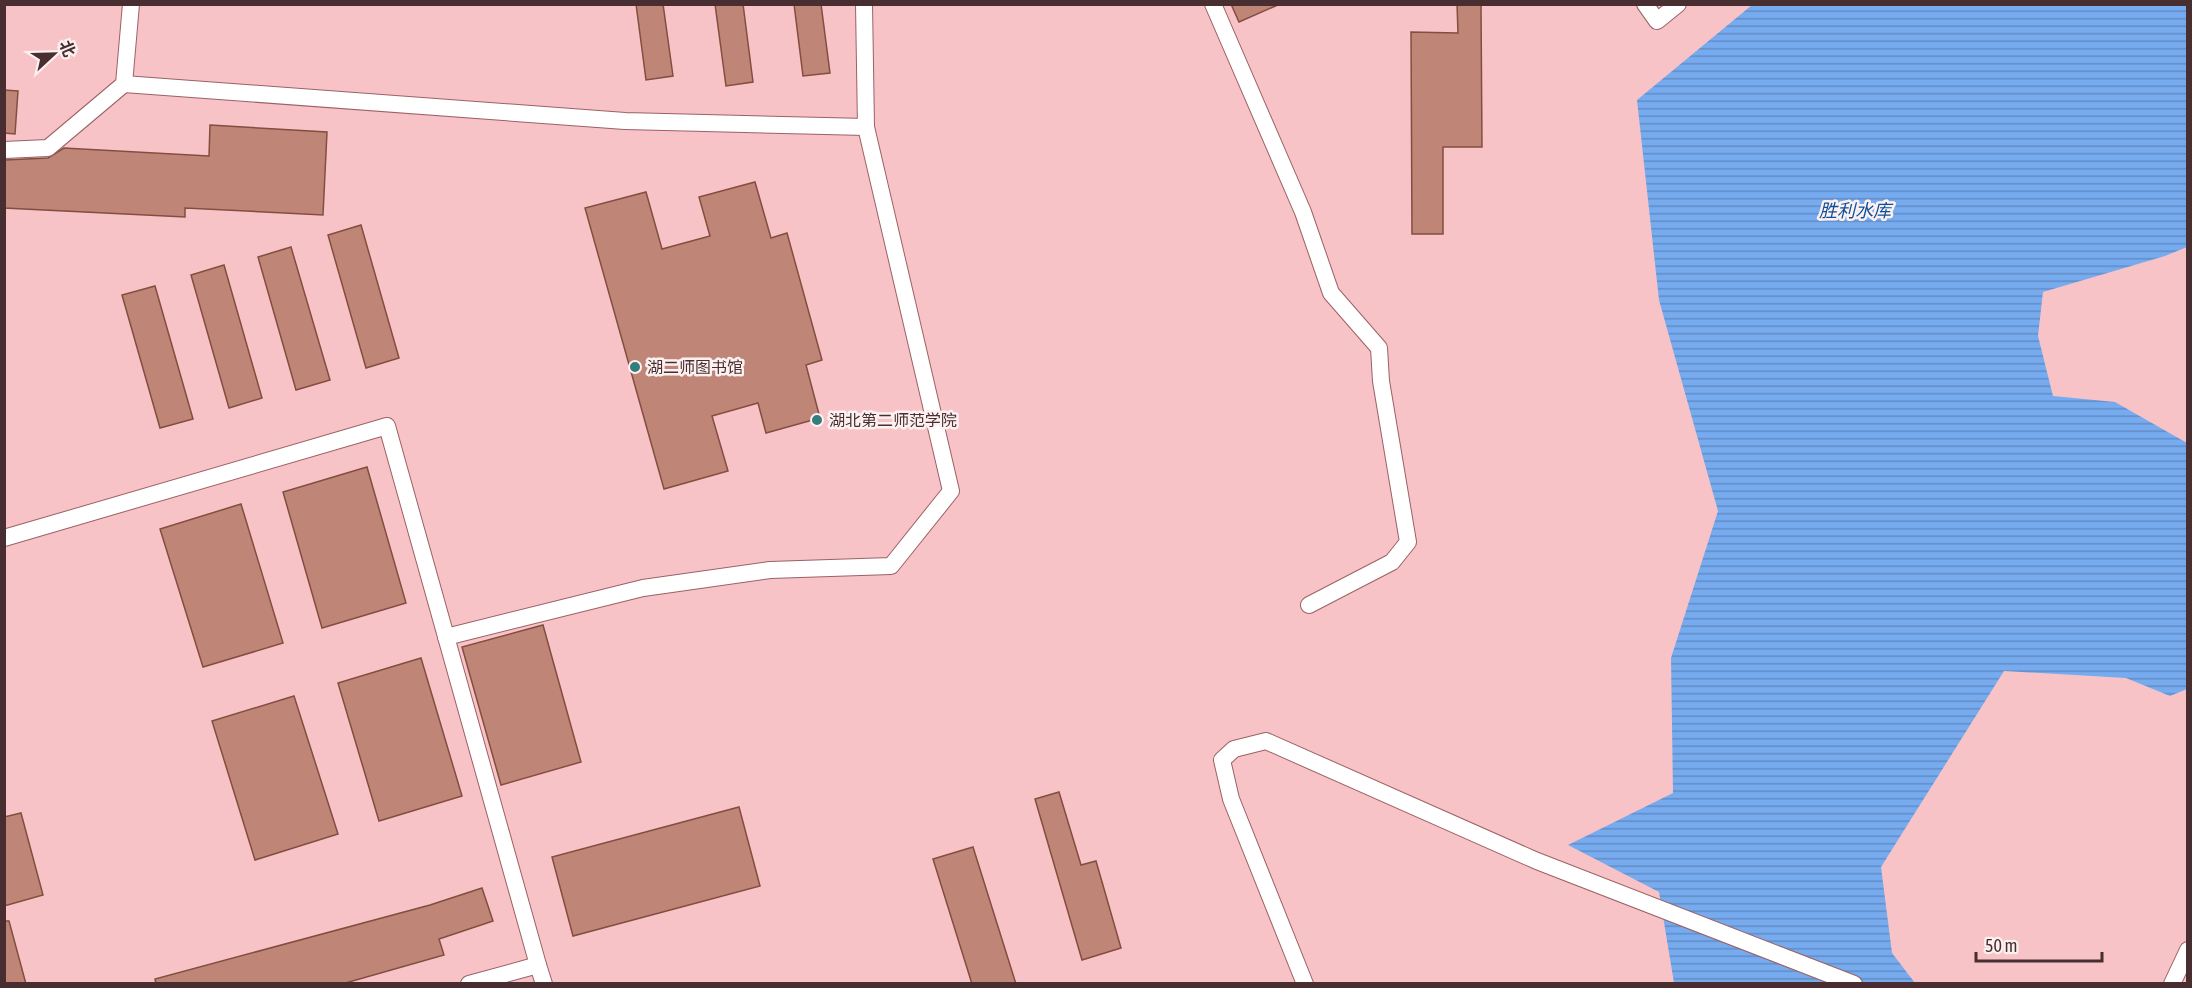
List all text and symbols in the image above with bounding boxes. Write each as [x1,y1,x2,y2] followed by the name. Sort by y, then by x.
[24,24,84,84] north arrow
[57,38,79,59] text: 北
[1819,200,1894,221] water label: 胜利水库
[647,358,743,376] place label: 湖二师图书馆
[628,360,642,374] marker: 湖二师图书馆
[829,411,957,429] place label: 湖北第二师范学院
[810,413,824,427] marker: 湖北第二师范学院
[1976,925,2102,963] scale bar
[1985,935,2017,956] text: 50 m

